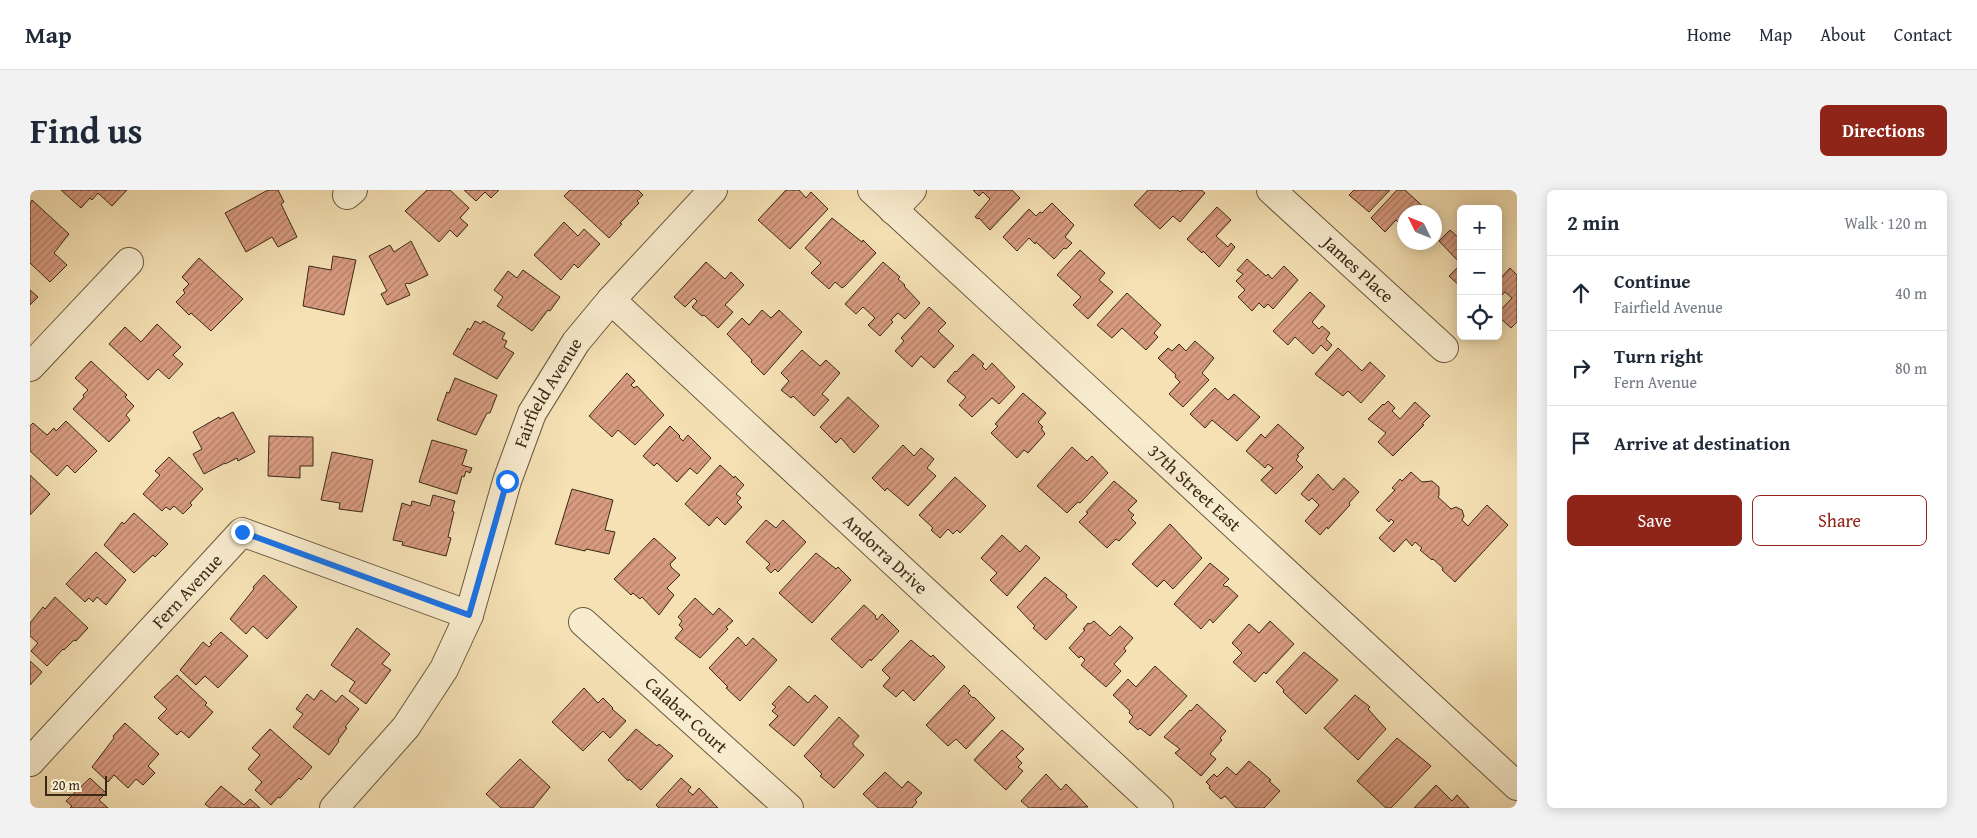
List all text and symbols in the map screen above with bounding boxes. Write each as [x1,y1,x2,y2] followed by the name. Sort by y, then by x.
[25,17,72,52] text: Map
[1687,21,1731,48] text: Home
[1759,21,1792,48] text: Map
[1820,21,1866,48] text: About
[1894,21,1952,48] text: Contact
[30,105,143,156] text: Find us
[1820,105,1947,156] button: Directions
[1397,205,1442,250] north arrow
[1457,205,1502,340] map controls
[1457,205,1502,250] button: +
[1567,207,1619,238] text: 2 min
[1844,211,1927,235] text: Walk · 120 m
[1315,228,1400,309] street label: James Place
[1457,250,1502,295] button: −
[1614,267,1691,295] text: Continue
[1567,279,1595,307] icon: ahead
[1895,281,1927,305] text: 40 m
[1457,295,1502,340] button: locate
[1614,295,1723,319] text: Fairfield Avenue
[506,332,588,451] street label: Fairfield Avenue
[1614,342,1703,370] text: Turn right
[1567,354,1595,382] icon: right
[1895,356,1927,380] text: 80 m
[1614,370,1697,394] text: Fern Avenue
[1567,429,1595,457] icon: arrive
[1614,429,1790,457] text: Arrive at destination
[1142,437,1248,538] street label: 37th Street East
[496,470,519,493] route start
[1567,495,1742,546] button: Save
[1752,495,1927,546] button: Share
[837,507,934,600] street label: Andorra Drive
[231,521,254,544] route end
[145,548,228,635] street label: Fern Avenue
[639,670,734,760] street label: Calabar Court
[45,773,108,796] scale bar
[52,775,80,795] text: 20 m

